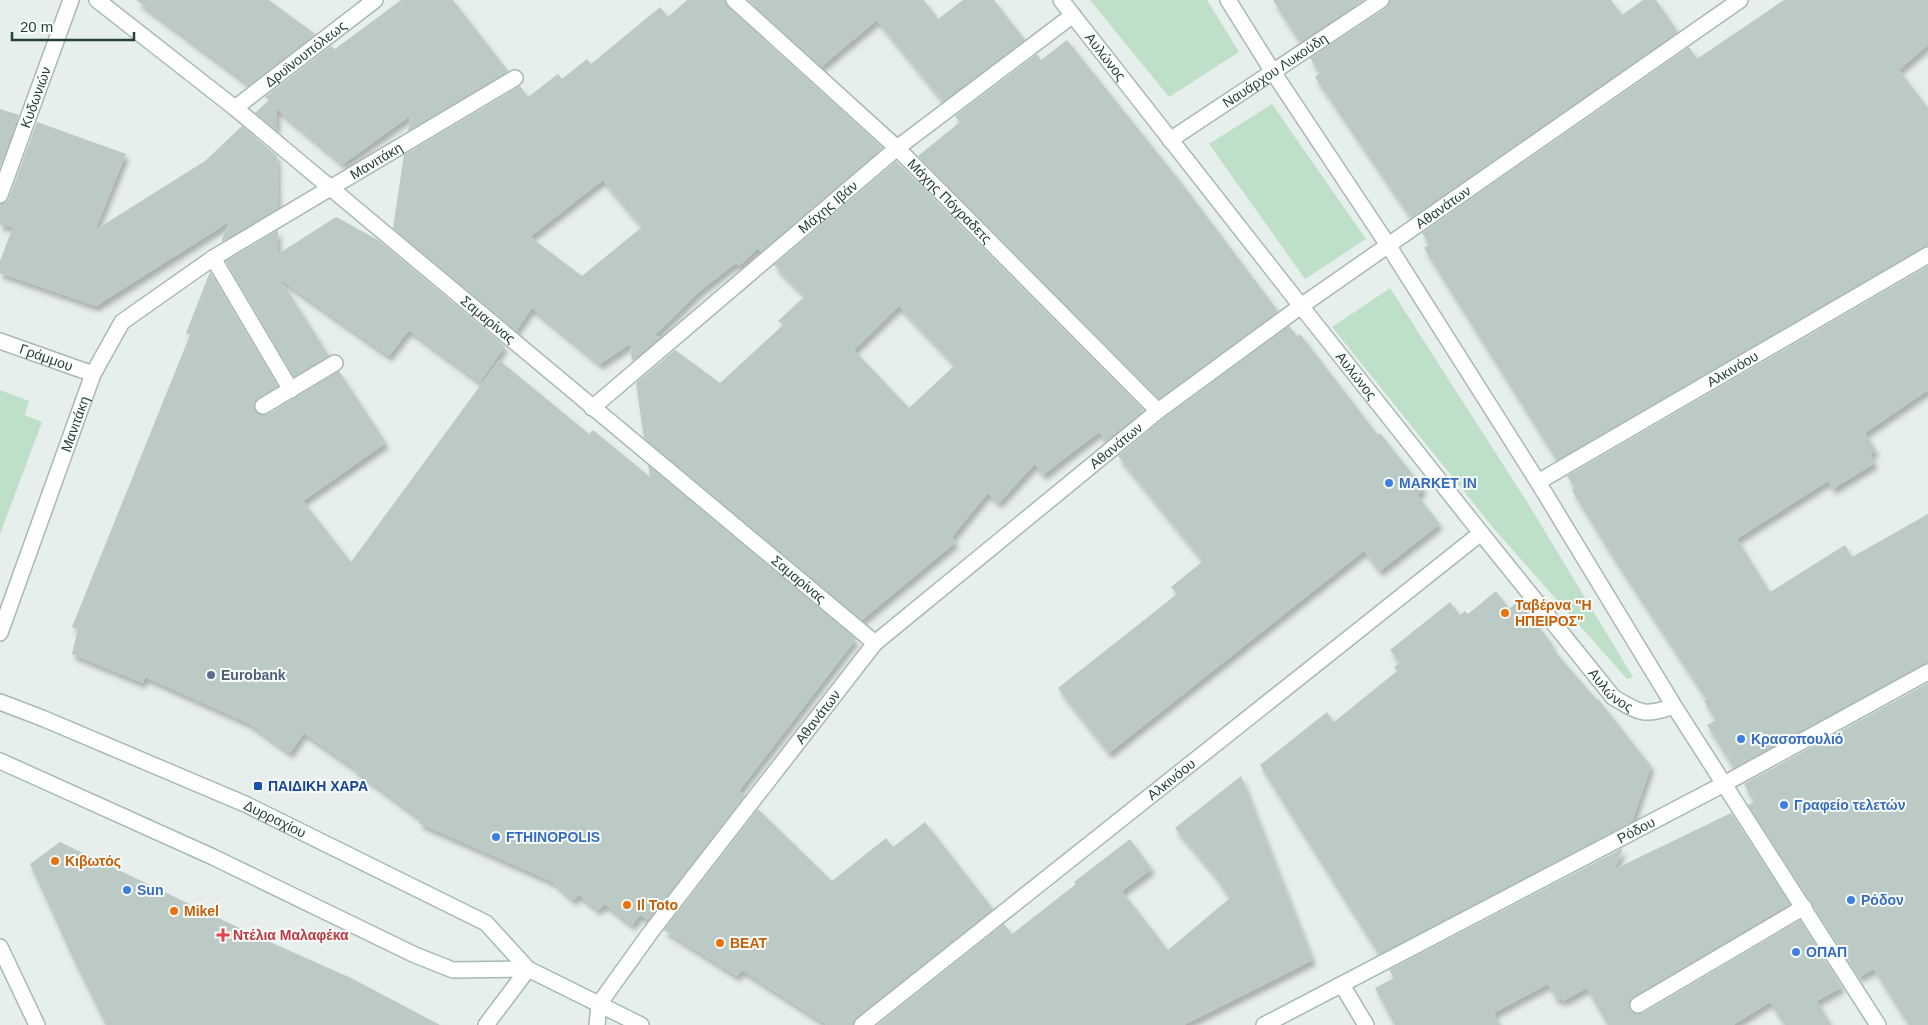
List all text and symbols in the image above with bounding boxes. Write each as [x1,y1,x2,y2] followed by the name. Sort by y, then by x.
[12,10,135,42] scale bar
[262,17,350,90] street label: Δρυϊνουπόλεως
[20,18,53,35] text: 20 m
[1082,30,1129,84] street label: Αυλώνος
[1220,30,1330,111] street label: Ναυάρχου Λυκούδη
[17,65,54,130] street label: Κυδωνιών
[347,139,405,182] street label: Μανιτάκη
[904,155,995,247] street label: Μάχης Πόγραδετς
[795,177,861,237] street label: Μάχης Ιβάν
[1412,182,1474,232] street label: Αθανάτων
[458,292,519,347] street label: Σαμαρίνας
[17,341,75,374] street label: Γράμμου
[1704,348,1761,390] street label: Αλκινόου
[1333,349,1380,403] street label: Αυλώνος
[58,394,92,454] street label: Μανιτάκη
[1086,419,1146,472] street label: Αθανάτων
[1399,475,1477,491] place label: MARKET IN
[1383,477,1395,489] marker: MARKET IN
[768,552,829,607] street label: Σαμαρίνας
[1515,597,1592,629] place label: Ταβέρνα "Η ΗΠΕΙΡΟΣ"
[1499,607,1511,619] marker: Ταβέρνα "Η ΗΠΕΙΡΟΣ"
[1585,665,1636,715] street label: Αυλώνος
[221,667,286,683] place label: Eurobank
[205,669,217,681] marker: Eurobank
[792,687,844,747] street label: Αθανάτων
[1751,731,1843,747] place label: Κρασοπουλιό
[1735,733,1747,745] marker: Κρασοπουλιό
[1144,755,1198,803] street label: Αλκινόου
[268,778,368,794] place label: ΠΑΙΔΙΚΗ ΧΑΡΑ
[252,780,264,792] marker: ΠΑΙΔΙΚΗ ΧΑΡΑ
[242,797,309,841] street label: Δυρραχίου
[1794,797,1906,813] place label: Γραφείο τελετών
[1778,799,1790,811] marker: Γραφείο τελετών
[1614,814,1658,847] street label: Ρόδου
[506,829,600,845] place label: FTHINOPOLIS
[490,831,502,843] marker: FTHINOPOLIS
[65,853,121,869] place label: Κιβωτός
[49,855,61,867] marker: Κιβωτός
[137,882,163,898] place label: Sun
[121,884,133,896] marker: Sun
[1861,892,1904,908] place label: Ρόδον
[1845,894,1857,906] marker: Ρόδον
[637,897,678,913] place label: Il Toto
[621,899,633,911] marker: Il Toto
[184,903,219,919] place label: Mikel
[168,905,180,917] marker: Mikel
[233,927,349,943] place label: Ντέλια Μαλαφέκα
[217,929,229,941] marker: Ντέλια Μαλαφέκα
[730,935,767,951] place label: ΒΕΑΤ
[714,937,726,949] marker: ΒΕΑΤ
[1806,944,1847,960] place label: ΟΠΑΠ
[1790,946,1802,958] marker: ΟΠΑΠ

